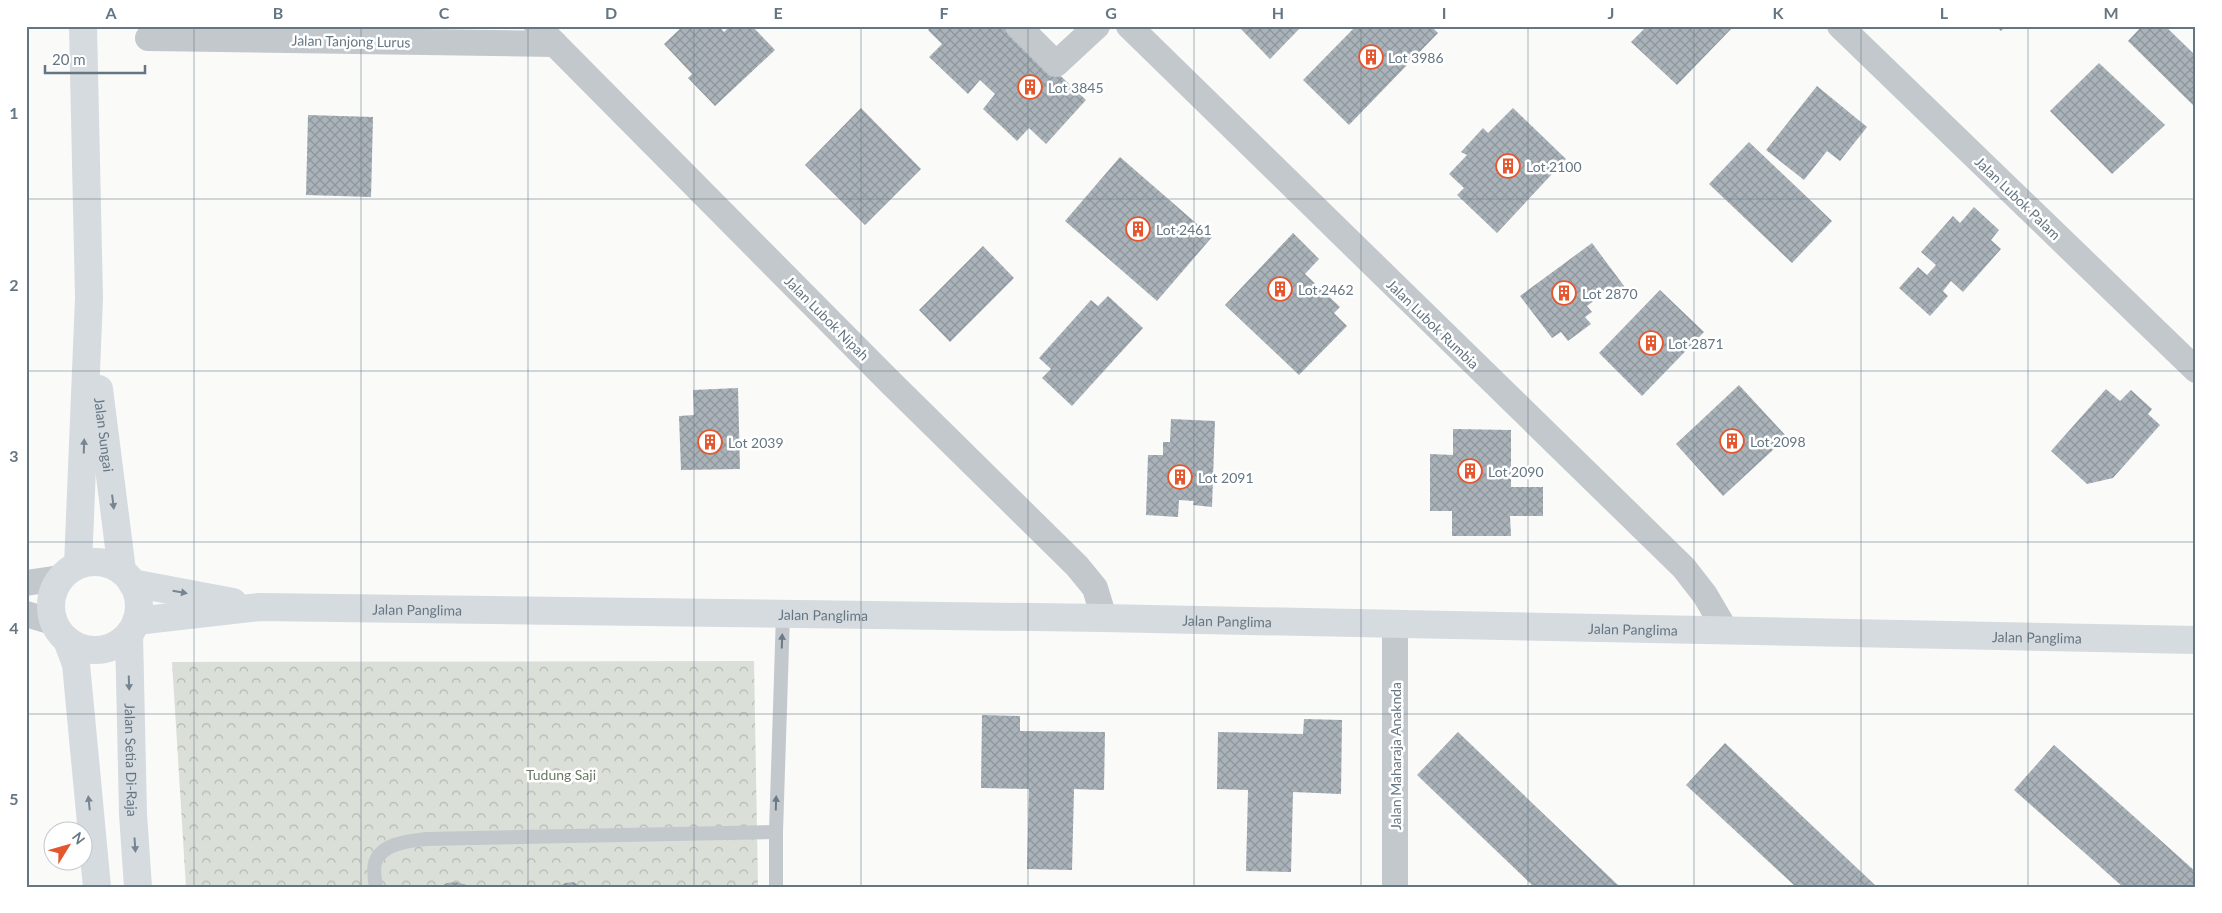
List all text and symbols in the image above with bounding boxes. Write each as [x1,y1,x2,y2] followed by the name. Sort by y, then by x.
[104,3,117,22] text: A
[273,3,283,22] text: B
[439,3,450,22] text: C
[605,3,617,22] text: D
[773,3,783,22] text: E
[939,3,949,22] text: F
[1105,3,1117,22] text: G
[1272,3,1284,22] text: H
[1442,3,1446,22] text: I
[1608,3,1614,22] text: J
[1773,3,1785,22] text: K
[1940,3,1949,22] text: L
[2103,3,2119,22] text: M
[291,31,411,51] street label: Jalan Tanjong Lurus
[45,42,145,74] scale bar
[1358,44,1384,70] building icon: Lot 3986
[1388,49,1444,66] place label: Lot 3986
[52,50,86,68] text: 20 m
[1017,74,1043,100] building icon: Lot 3845
[1048,79,1104,96] place label: Lot 3845
[9,103,19,122] text: 1
[1495,153,1521,179] building icon: Lot 2100
[1972,153,2064,243] street label: Jalan Lubok Palam
[1526,158,1582,175] place label: Lot 2100
[1125,216,1151,242] building icon: Lot 2461
[1156,221,1212,238] place label: Lot 2461
[781,272,873,364] street label: Jalan Lubok Nipah
[9,275,19,294] text: 2
[1267,276,1293,302] building icon: Lot 2462
[1383,276,1483,372] street label: Jalan Lubok Rumbia
[1551,280,1577,306] building icon: Lot 2870
[1298,281,1354,298] place label: Lot 2462
[1582,285,1638,302] place label: Lot 2870
[1638,330,1664,356] building icon: Lot 2871
[1668,335,1724,352] place label: Lot 2871
[92,396,118,473] street label: Jalan Sungai
[1719,428,1745,454] building icon: Lot 2098
[697,429,723,455] building icon: Lot 2039
[1750,433,1806,450] place label: Lot 2098
[728,434,784,451] place label: Lot 2039
[80,438,88,454] one-way arrow
[9,446,19,465] text: 3
[1457,458,1483,484] building icon: Lot 2090
[1488,463,1544,480] place label: Lot 2090
[1167,464,1193,490] building icon: Lot 2091
[1198,469,1254,486] place label: Lot 2091
[109,495,117,511] one-way arrow
[173,588,188,596] one-way arrow
[372,600,462,618] street label: Jalan Panglima
[778,605,868,623] street label: Jalan Panglima
[1182,611,1272,630] street label: Jalan Panglima
[9,618,19,637] text: 4
[1588,619,1678,638] street label: Jalan Panglima
[1992,627,2082,646] street label: Jalan Panglima
[778,632,786,648] one-way arrow
[125,675,133,691] one-way arrow
[1387,682,1404,830] street label: Jalan Maharaja Anaknda
[122,703,142,817] street label: Jalan Setia Di-Raja
[526,766,596,783] park label: Tudung Saji
[9,789,19,808] text: 5
[85,795,93,811] one-way arrow
[773,795,781,811] one-way arrow
[42,820,92,870] north arrow
[69,828,89,847] text: N
[132,837,140,853] one-way arrow

